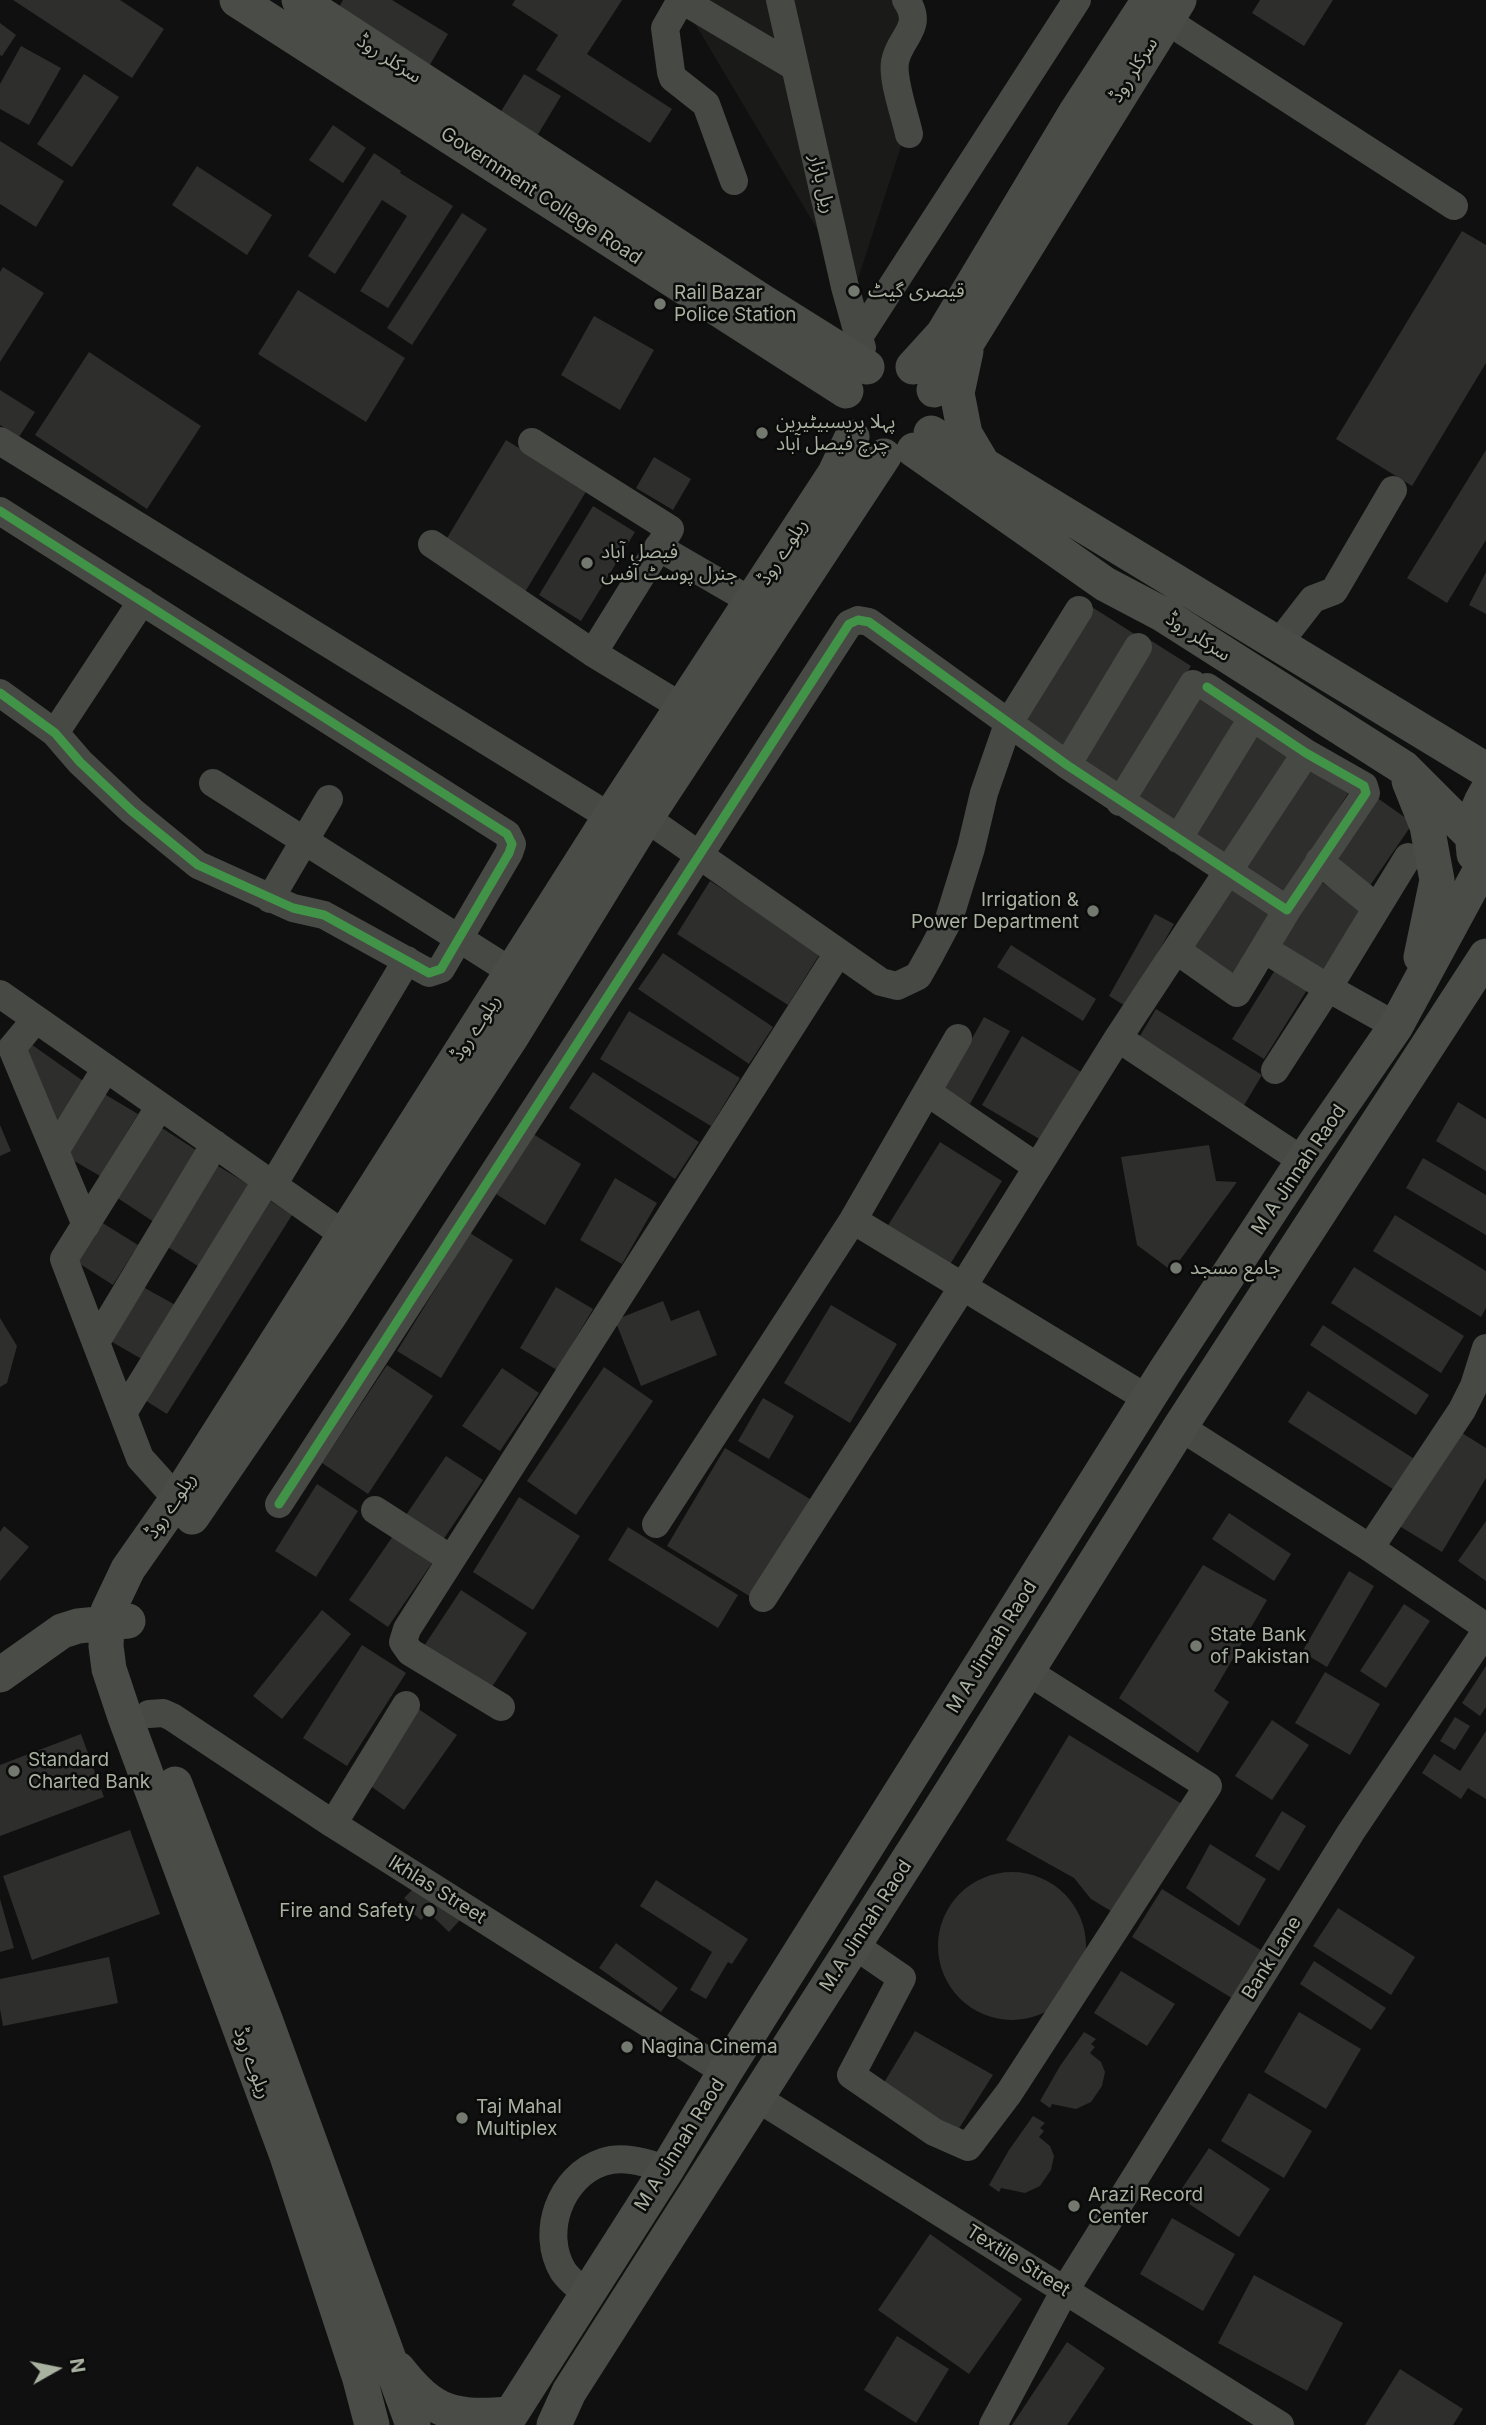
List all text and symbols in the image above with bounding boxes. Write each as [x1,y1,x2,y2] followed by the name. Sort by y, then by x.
[352,30,426,88] street label: سرکلر روڈ
[1105,33,1163,107] street label: سرکلر روڈ
[436,122,646,270] street label: Government College Road
[804,152,840,216] street label: ریل بازار
[868,280,965,302] place label: قیصری گیٹ
[674,282,797,326] place label: Rail Bazar Police Station
[846,283,862,299] marker: قیصری گیٹ
[652,296,668,312] marker: Rail Bazar Police Station
[776,411,895,455] place label: پہلا پریسبیٹیرین چرچ فیصل آباد
[754,425,770,441] marker: پہلا پریسبیٹیرین چرچ فیصل آباد
[753,515,813,589] street label: ریلوے روڈ
[601,541,738,585] place label: فیصل آباد جنرل پوسٹ آفس
[579,555,595,571] marker: فیصل آباد جنرل پوسٹ آفس
[1161,608,1235,666] street label: سرکلر روڈ
[911,889,1079,933] place label: Irrigation & Power Department
[1085,903,1101,919] marker: Irrigation & Power Department
[446,991,506,1065] street label: ریلوے روڈ
[1247,1101,1351,1239] street label: M A Jinnah Raod
[1190,1257,1280,1279] place label: جامع مسجد
[1168,1260,1184,1276] marker: جامع مسجد
[141,1469,201,1543] street label: ریلوے روڈ
[942,1577,1042,1717] street label: M A Jinnah Raod
[1210,1624,1310,1668] place label: State Bank of Pakistan
[1188,1638,1204,1654] marker: State Bank of Pakistan
[28,1749,150,1793] place label: Standard Charted Bank
[6,1763,22,1779] marker: Standard Charted Bank
[384,1851,490,1929] street label: Ikhlas Street
[815,1856,917,1996] street label: M.A Jinnah Raod
[279,1900,415,1922] place label: Fire and Safety
[421,1903,437,1919] marker: Fire and Safety
[1237,1912,1307,2004] street label: Bank Lane
[229,2024,275,2102] street label: ریلوے روڈ
[641,2036,778,2058] place label: Nagina Cinema
[619,2039,635,2055] marker: Nagina Cinema
[630,2075,730,2215] street label: M A Jinnah Raod
[476,2096,562,2140] place label: Taj Mahal Multiplex
[454,2110,470,2126] marker: Taj Mahal Multiplex
[1088,2184,1203,2228] place label: Arazi Record Center
[1066,2198,1082,2214] marker: Arazi Record Center
[962,2220,1074,2302] street label: Textile Street
[21,2334,91,2404] north arrow
[65,2357,90,2375] text: N

